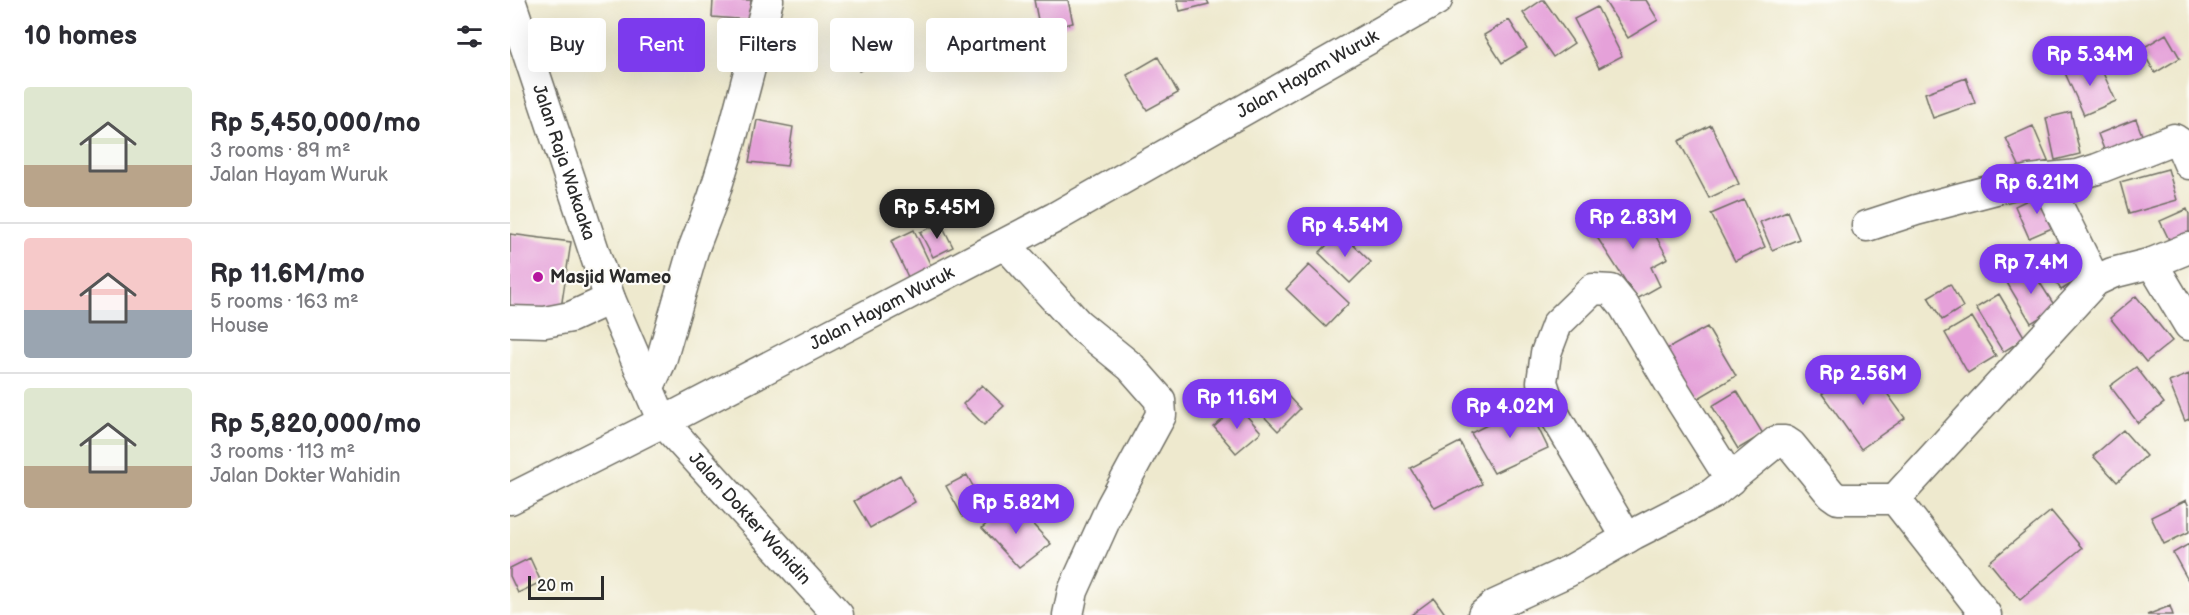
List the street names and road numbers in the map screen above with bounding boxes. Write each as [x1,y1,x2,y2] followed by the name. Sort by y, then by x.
[1233,25,1383,123] street label: Jalan Hayam Wuruk
[528,82,600,243] street label: Jalan Raja Wakaaka
[806,262,958,355] street label: Jalan Hayam Wuruk
[684,448,815,589] street label: Jalan Dokter Wahidin

